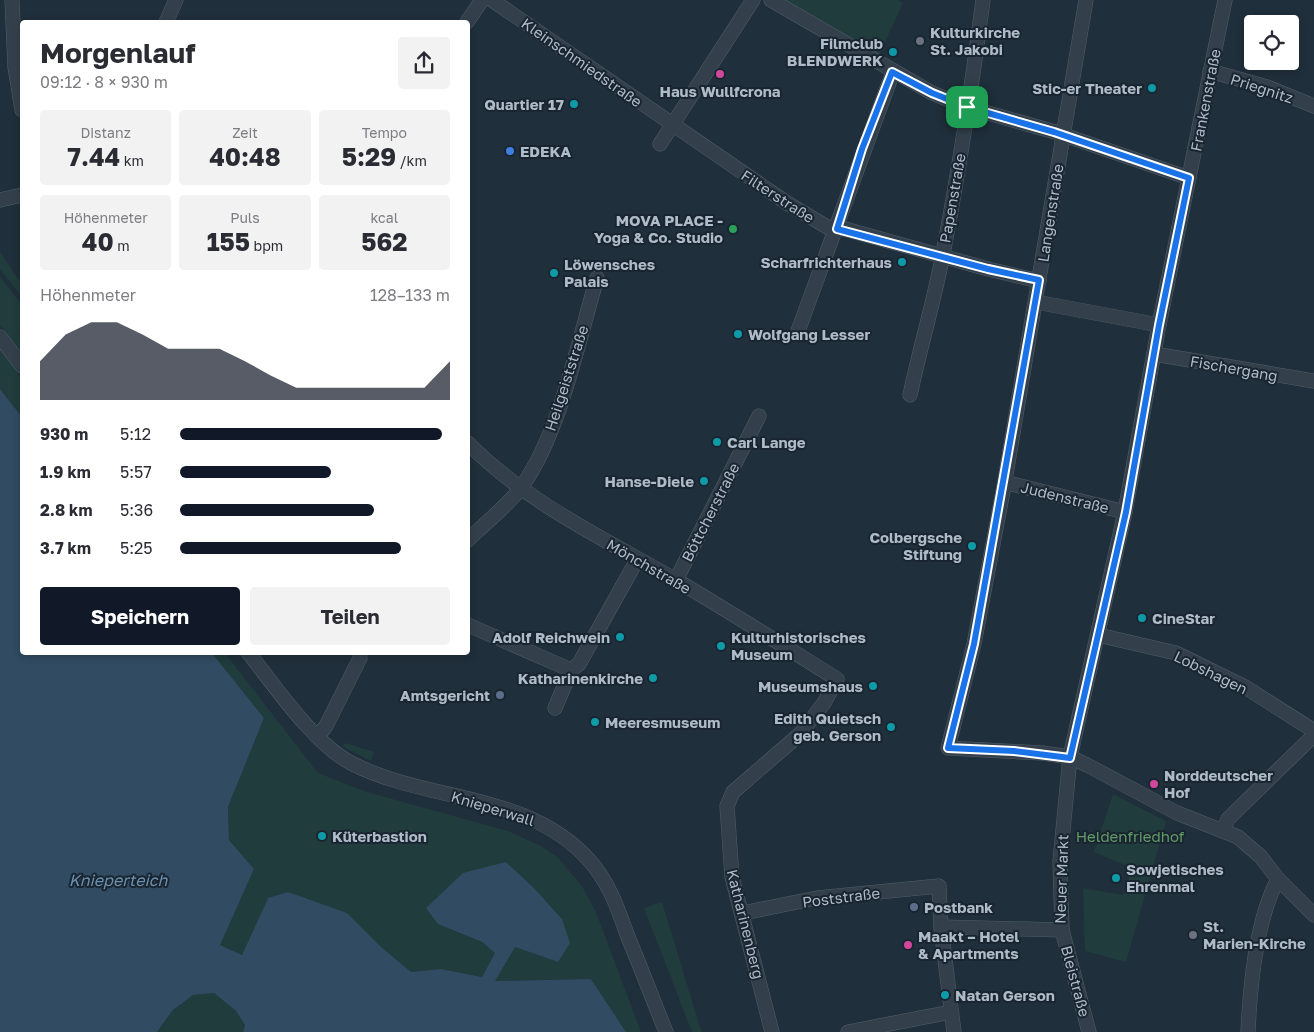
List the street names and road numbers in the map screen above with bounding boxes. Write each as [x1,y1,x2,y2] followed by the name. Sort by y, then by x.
[518,14,646,111] street label: Kleinschmiedstraße
[1186,47,1224,153] street label: Frankenstraße
[1228,69,1296,107] street label: Priegnitz
[935,151,969,244] street label: Papenstraße
[1033,162,1067,263] street label: Langenstraße
[738,166,818,226] street label: Filterstraße
[540,323,592,433] street label: Heilgeiststraße
[1189,351,1279,385] street label: Fischergang
[677,459,743,564] street label: Böttcherstraße
[1019,477,1111,517] street label: Judenstraße
[604,535,694,597] street label: Mönchstraße
[1171,646,1251,698] street label: Lobshagen
[449,787,537,829] street label: Knieperwall
[1050,834,1072,924] street label: Neuer Markt
[724,867,768,981] street label: Katharinenberg
[801,883,881,911] street label: Poststraße
[1058,943,1094,1019] street label: Bleistraße

